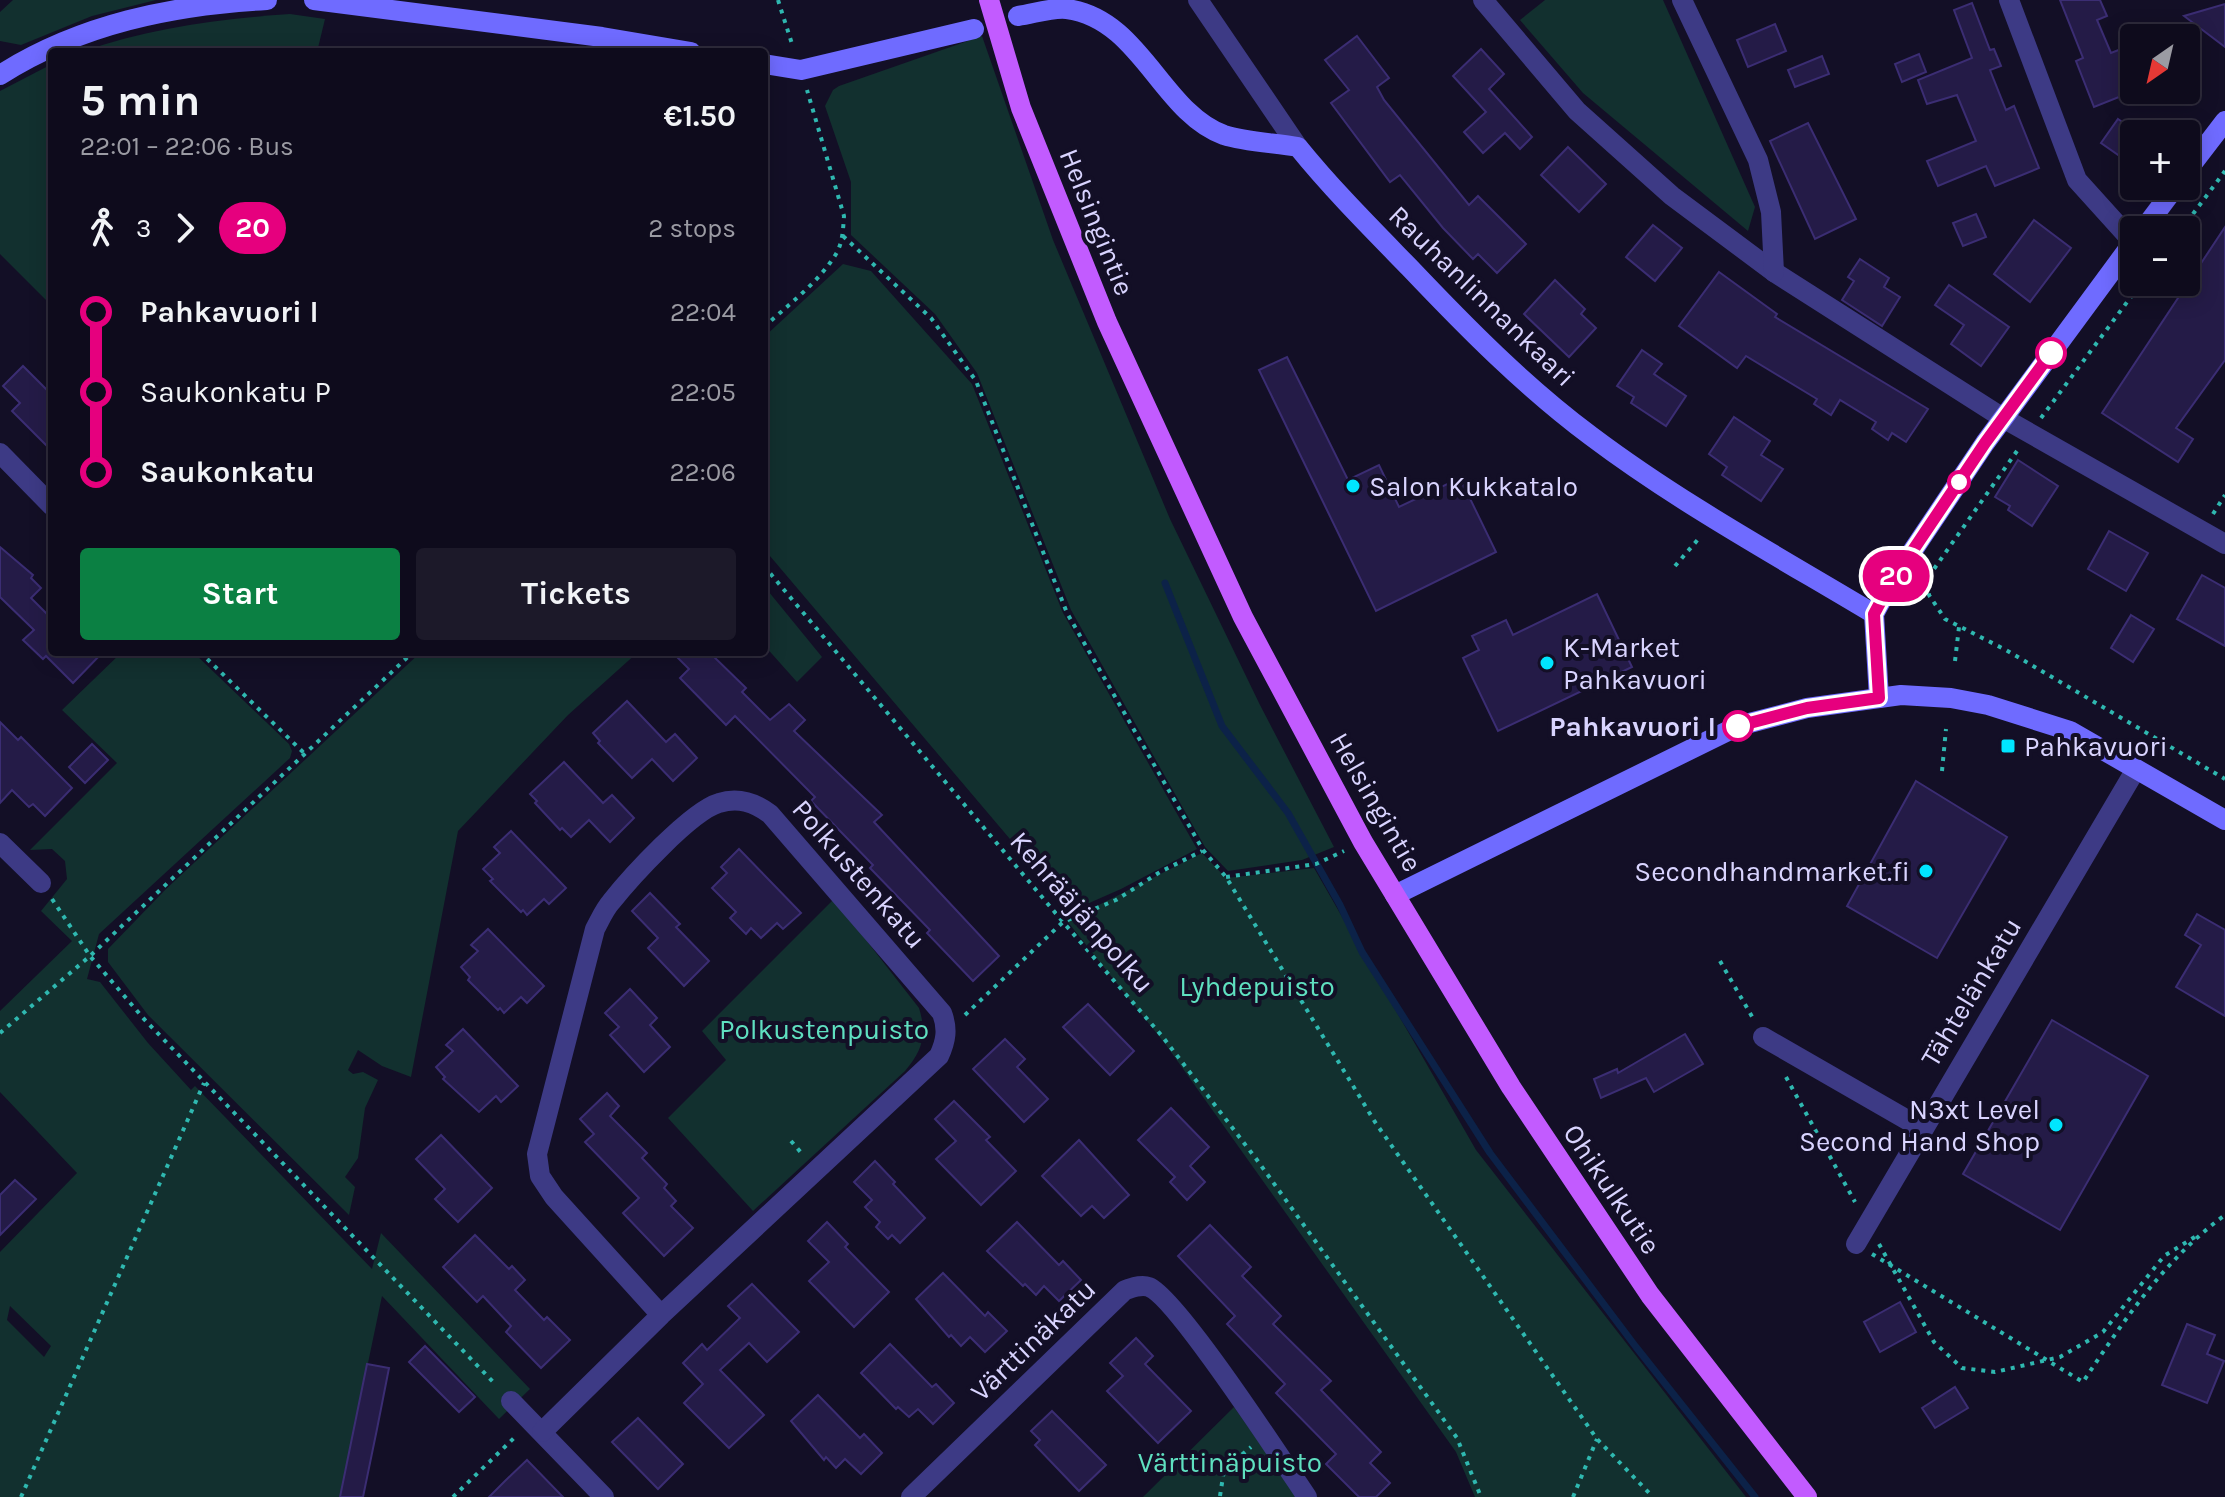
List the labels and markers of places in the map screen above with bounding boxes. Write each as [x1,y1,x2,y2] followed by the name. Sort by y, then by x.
[2036,338,2066,368] unlabelled marker
[1369,470,1578,503] place label: Salon Kukkatalo
[1948,471,1970,493] unlabelled marker
[1344,477,1362,495] marker: Salon Kukkatalo
[1563,631,1707,696] place label: K-Market Pahkavuori
[1538,654,1556,672] marker: K-Market Pahkavuori
[1549,710,1716,743] place label: Pahkavuori I
[1723,711,1753,741] marker: Pahkavuori I
[2024,730,2168,763] place label: Pahkavuori
[1999,737,2017,755] marker: Pahkavuori
[1634,855,1910,888] place label: Secondhandmarket.fi
[1917,862,1935,880] marker: Secondhandmarket.fi
[1799,1093,2040,1158] place label: N3xt Level Second Hand Shop
[2047,1116,2065,1134] marker: N3xt Level Second Hand Shop

